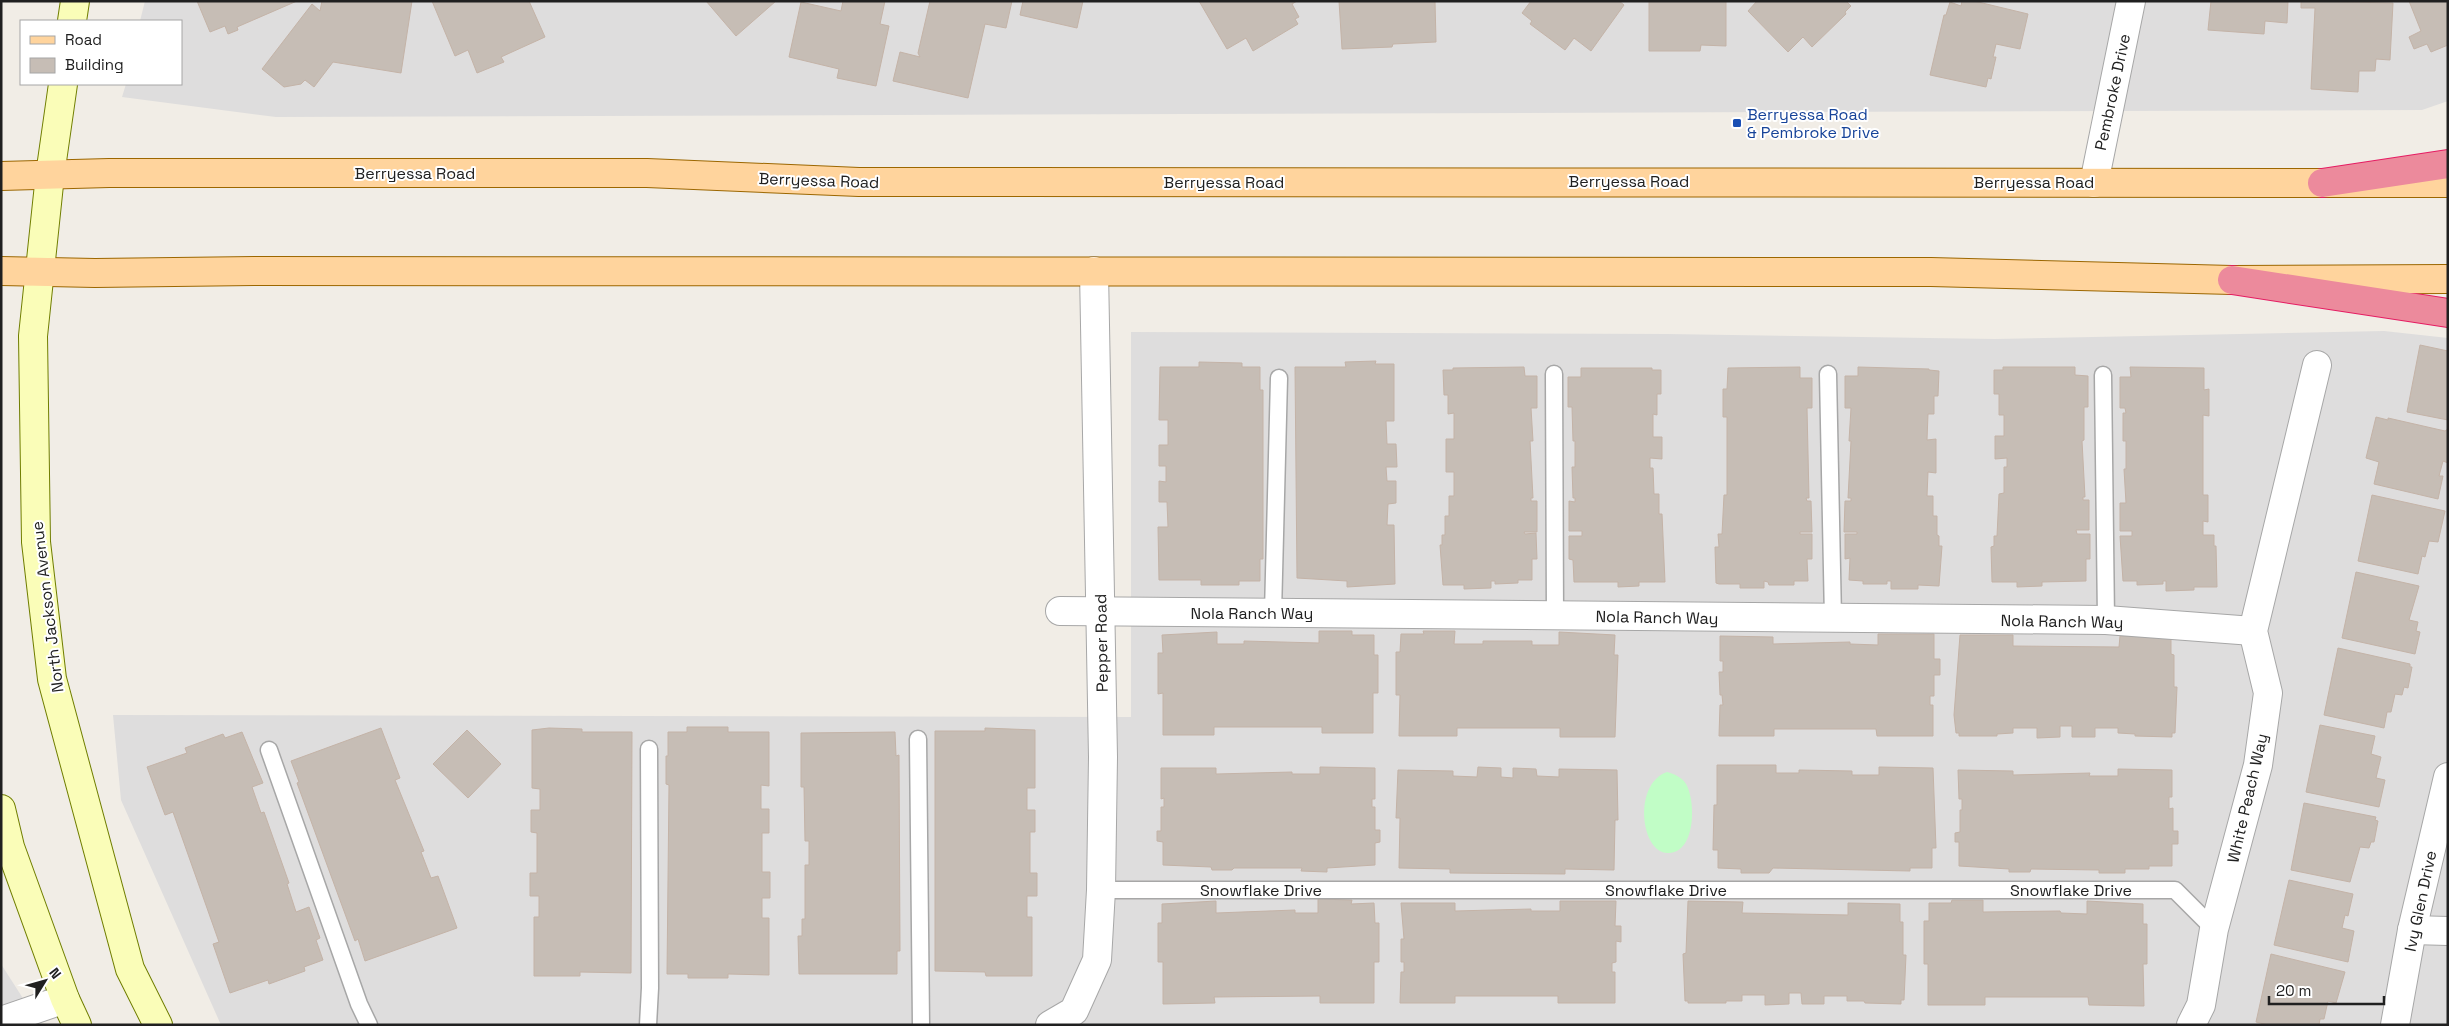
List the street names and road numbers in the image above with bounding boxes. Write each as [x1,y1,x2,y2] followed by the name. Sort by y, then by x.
[2090,32,2135,152] street label: Pembroke Drive
[355,163,475,184] street label: Berryessa Road
[758,168,880,193] street label: Berryessa Road
[1569,171,1689,192] street label: Berryessa Road
[1164,172,1284,193] street label: Berryessa Road
[1974,172,2094,193] street label: Berryessa Road
[27,520,68,694] street label: North Jackson Avenue
[1090,594,1113,692] street label: Pepper Road
[1191,603,1313,624] street label: Nola Ranch Way
[1595,606,1719,629] street label: Nola Ranch Way
[2000,610,2124,633] street label: Nola Ranch Way
[2222,731,2273,865] street label: White Peach Way
[2400,849,2441,953] street label: Ivy Glen Drive
[1200,880,1322,901] street label: Snowflake Drive
[1605,880,1727,901] street label: Snowflake Drive
[2010,880,2132,901] street label: Snowflake Drive

